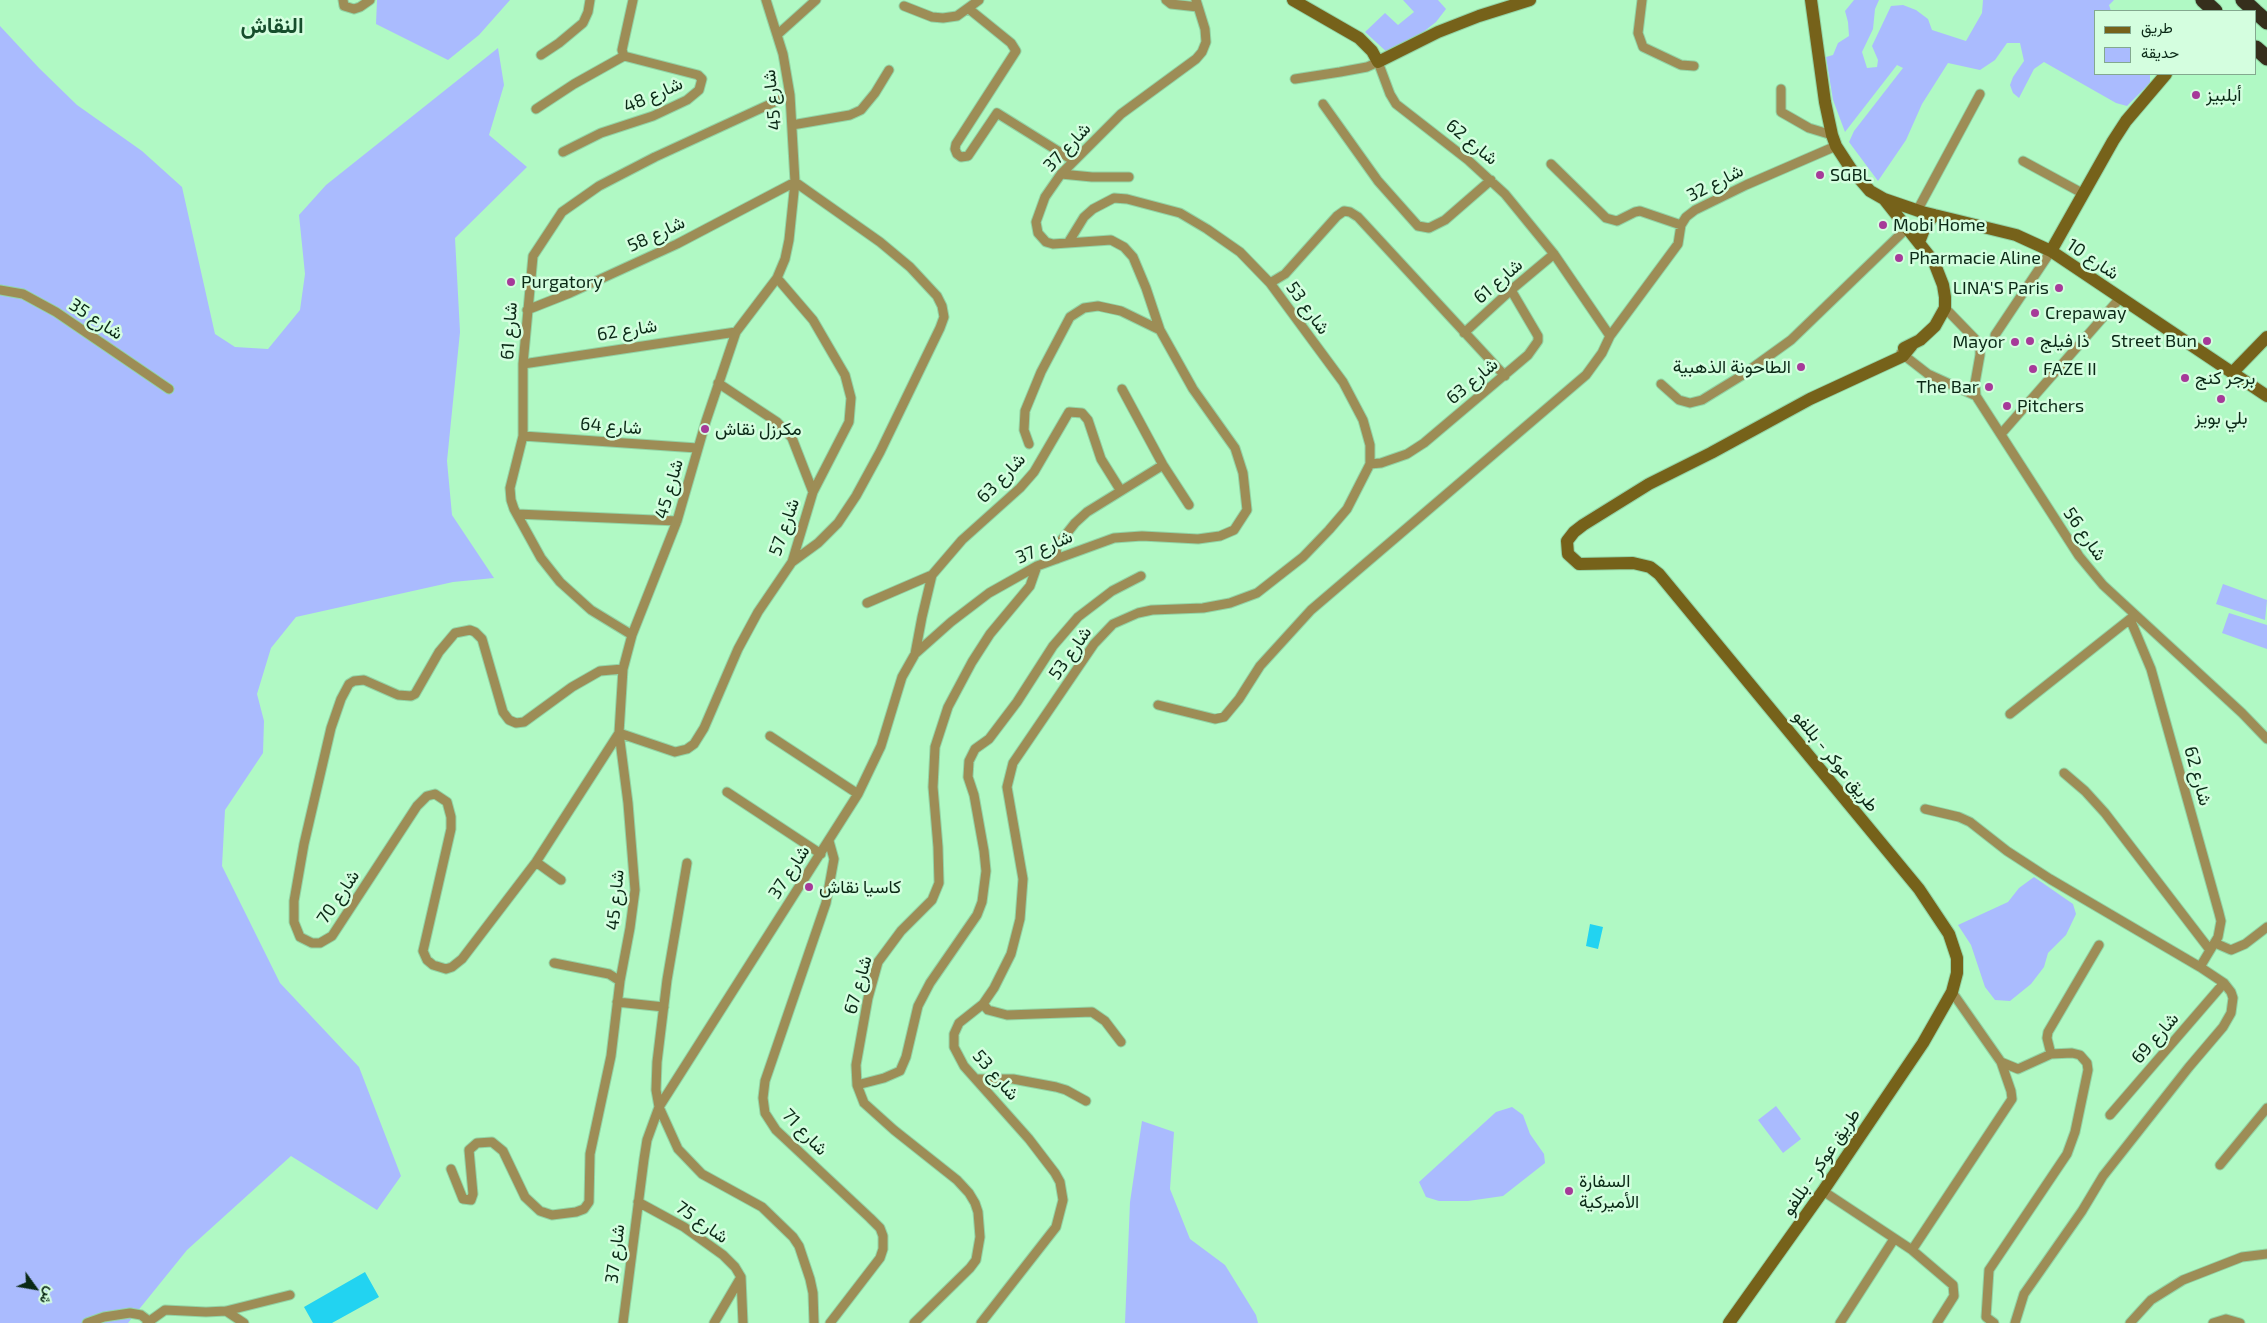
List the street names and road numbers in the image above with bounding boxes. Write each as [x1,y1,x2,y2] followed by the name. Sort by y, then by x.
[758,69,786,131] street label: شارع 45
[620,72,686,118] street label: شارع 48
[1442,115,1502,169] street label: شارع 62
[1039,118,1095,176] street label: شارع 37
[1683,160,1747,206] street label: شارع 32
[624,211,688,257] street label: شارع 58
[2063,234,2123,284] street label: شارع 10
[1469,254,1527,308] street label: شارع 61
[1282,277,1334,339] street label: شارع 53
[65,294,127,344] street label: شارع 35
[496,301,522,361] street label: شارع 61
[595,315,659,345] street label: شارع 62
[1442,353,1502,409] street label: شارع 63
[580,413,642,439] street label: شارع 64
[972,449,1030,507] street label: شارع 63
[650,457,688,521] street label: شارع 45
[764,496,804,558] street label: شارع 57
[2059,503,2111,565] street label: شارع 56
[1012,525,1076,569] street label: شارع 37
[1044,622,1096,684] street label: شارع 53
[1788,706,1884,816] street label: طريق عوكر - بللفو
[2180,744,2216,808] street label: شارع 62
[764,841,814,903] street label: شارع 37
[312,866,364,928] street label: شارع 70
[602,869,628,931] street label: شارع 45
[839,953,877,1017] street label: شارع 67
[2127,1008,2183,1068] street label: شارع 69
[968,1045,1024,1105] street label: شارع 53
[778,1104,832,1160] street label: شارع 71
[1777,1104,1865,1220] street label: طريق عوكر - بللفو
[672,1196,732,1248] street label: شارع 75
[601,1223,629,1285] street label: شارع 37

